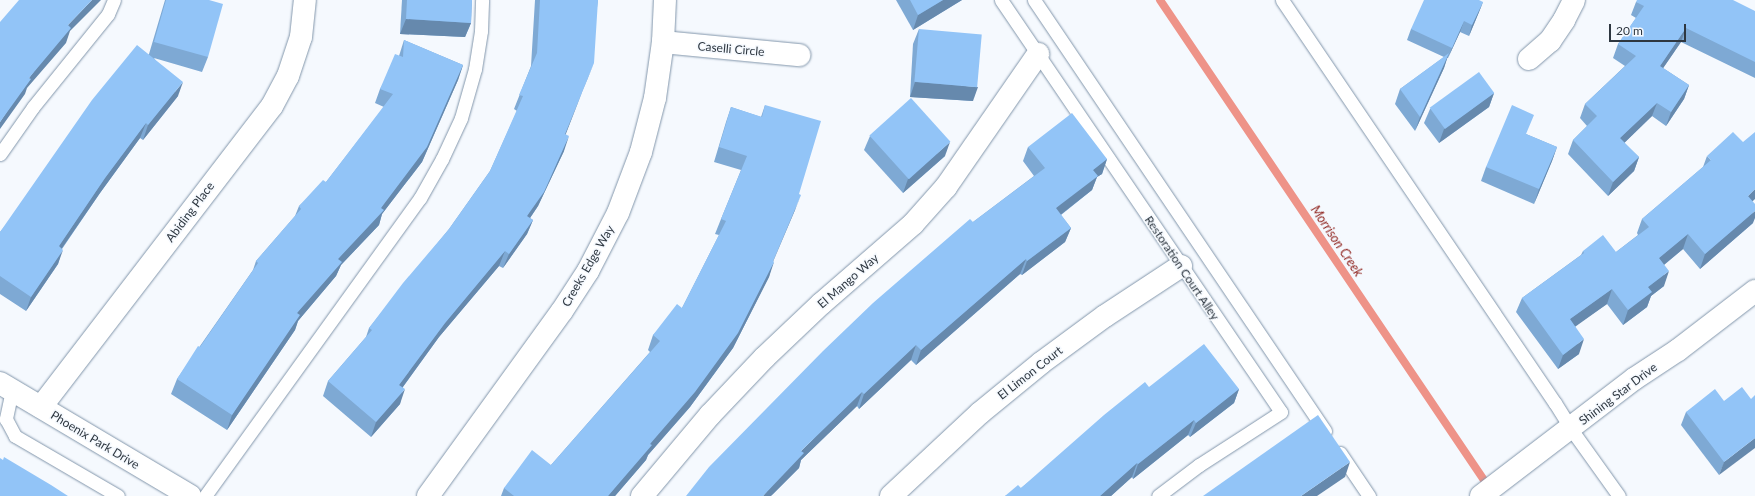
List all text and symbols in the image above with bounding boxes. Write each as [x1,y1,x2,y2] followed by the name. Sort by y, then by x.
[1611,16,1688,42] scale bar
[1616,23,1643,38] text: 20 m
[697,39,765,59] street label: Caselli Circle
[163,179,217,245] street label: Abiding Place
[1308,203,1366,279] water label: Morrison Creek
[1142,213,1222,323] street label: Restoration Court Alley
[559,223,617,309] street label: Creeks Edge Way
[815,251,881,311] street label: El Mango Way
[995,343,1065,403] street label: El Limon Court
[1576,360,1660,428] street label: Shining Star Drive
[48,408,142,472] street label: Phoenix Park Drive

